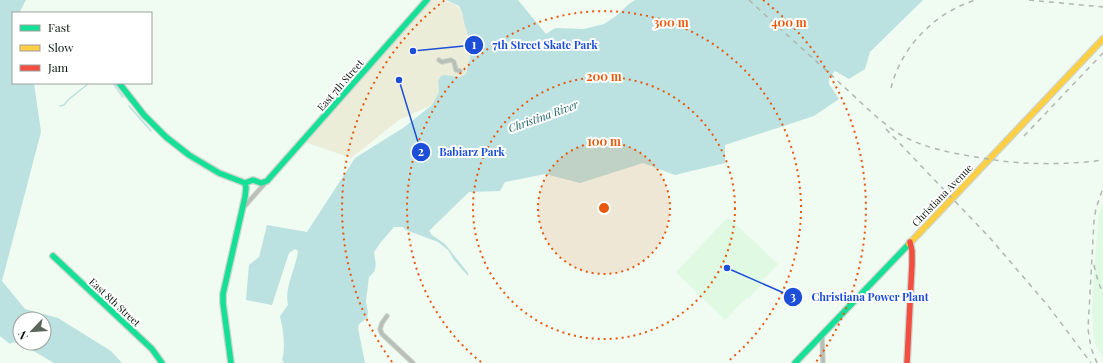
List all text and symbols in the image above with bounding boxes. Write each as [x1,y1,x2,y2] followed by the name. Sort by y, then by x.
[12,12,152,84] legend
[654,14,689,30] text: 300 m
[771,14,807,30] text: 400 m
[48,19,71,35] text: Fast
[464,34,605,57] callout: 7th Street Skate Park
[472,36,477,52] text: 1
[492,37,598,52] text: 7th Street Skate Park
[48,39,74,55] text: Slow
[314,56,367,114] street label: East 7th Street
[47,59,69,75] text: Jam
[586,68,622,84] text: 200 m
[506,96,580,136] water label: Christina River
[587,133,621,149] text: 100 m
[411,141,512,164] callout: Babiarz Park
[418,143,424,159] text: 2
[439,144,505,159] text: Babiarz Park
[908,161,976,229] street label: Christiana Avenue
[597,201,611,215] centre of rings
[86,275,144,330] street label: East 8th Street
[783,285,937,308] callout: Christiana Power Plant
[790,288,796,304] text: 3
[811,289,929,304] text: Christiana Power Plant
[12,311,52,351] north arrow
[14,329,31,342] text: N

